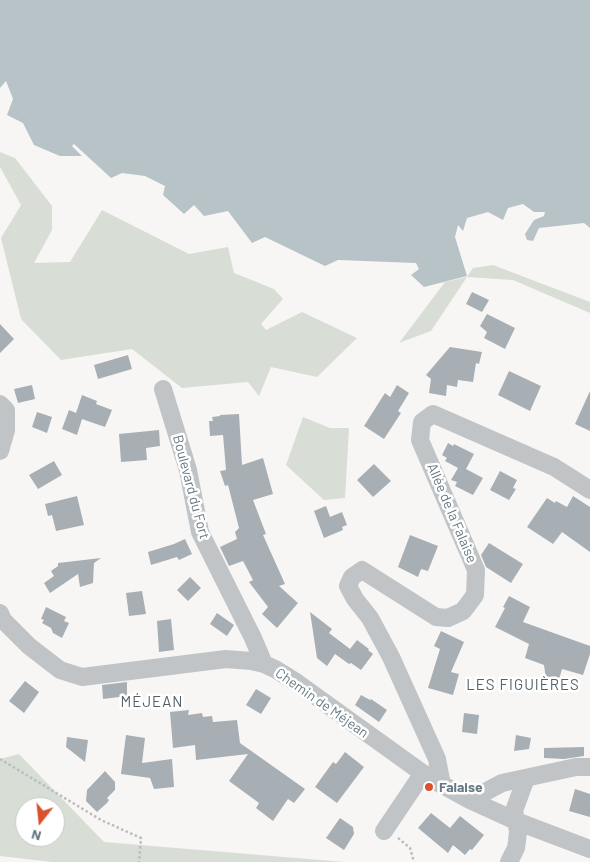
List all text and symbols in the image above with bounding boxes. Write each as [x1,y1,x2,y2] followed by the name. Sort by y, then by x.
[169,433,213,541] street label: Boulevard du Fort
[423,461,481,565] street label: Allée de la Falaise
[272,665,372,741] street label: Chemin de Méjean
[465,676,581,694] district label: LES FIGUIÈRES
[120,693,184,711] district label: MÉJEAN
[439,779,483,795] place label: Falaise
[423,781,435,793] marker: Falaise
[15,797,65,847] north arrow
[29,826,43,845] text: N

